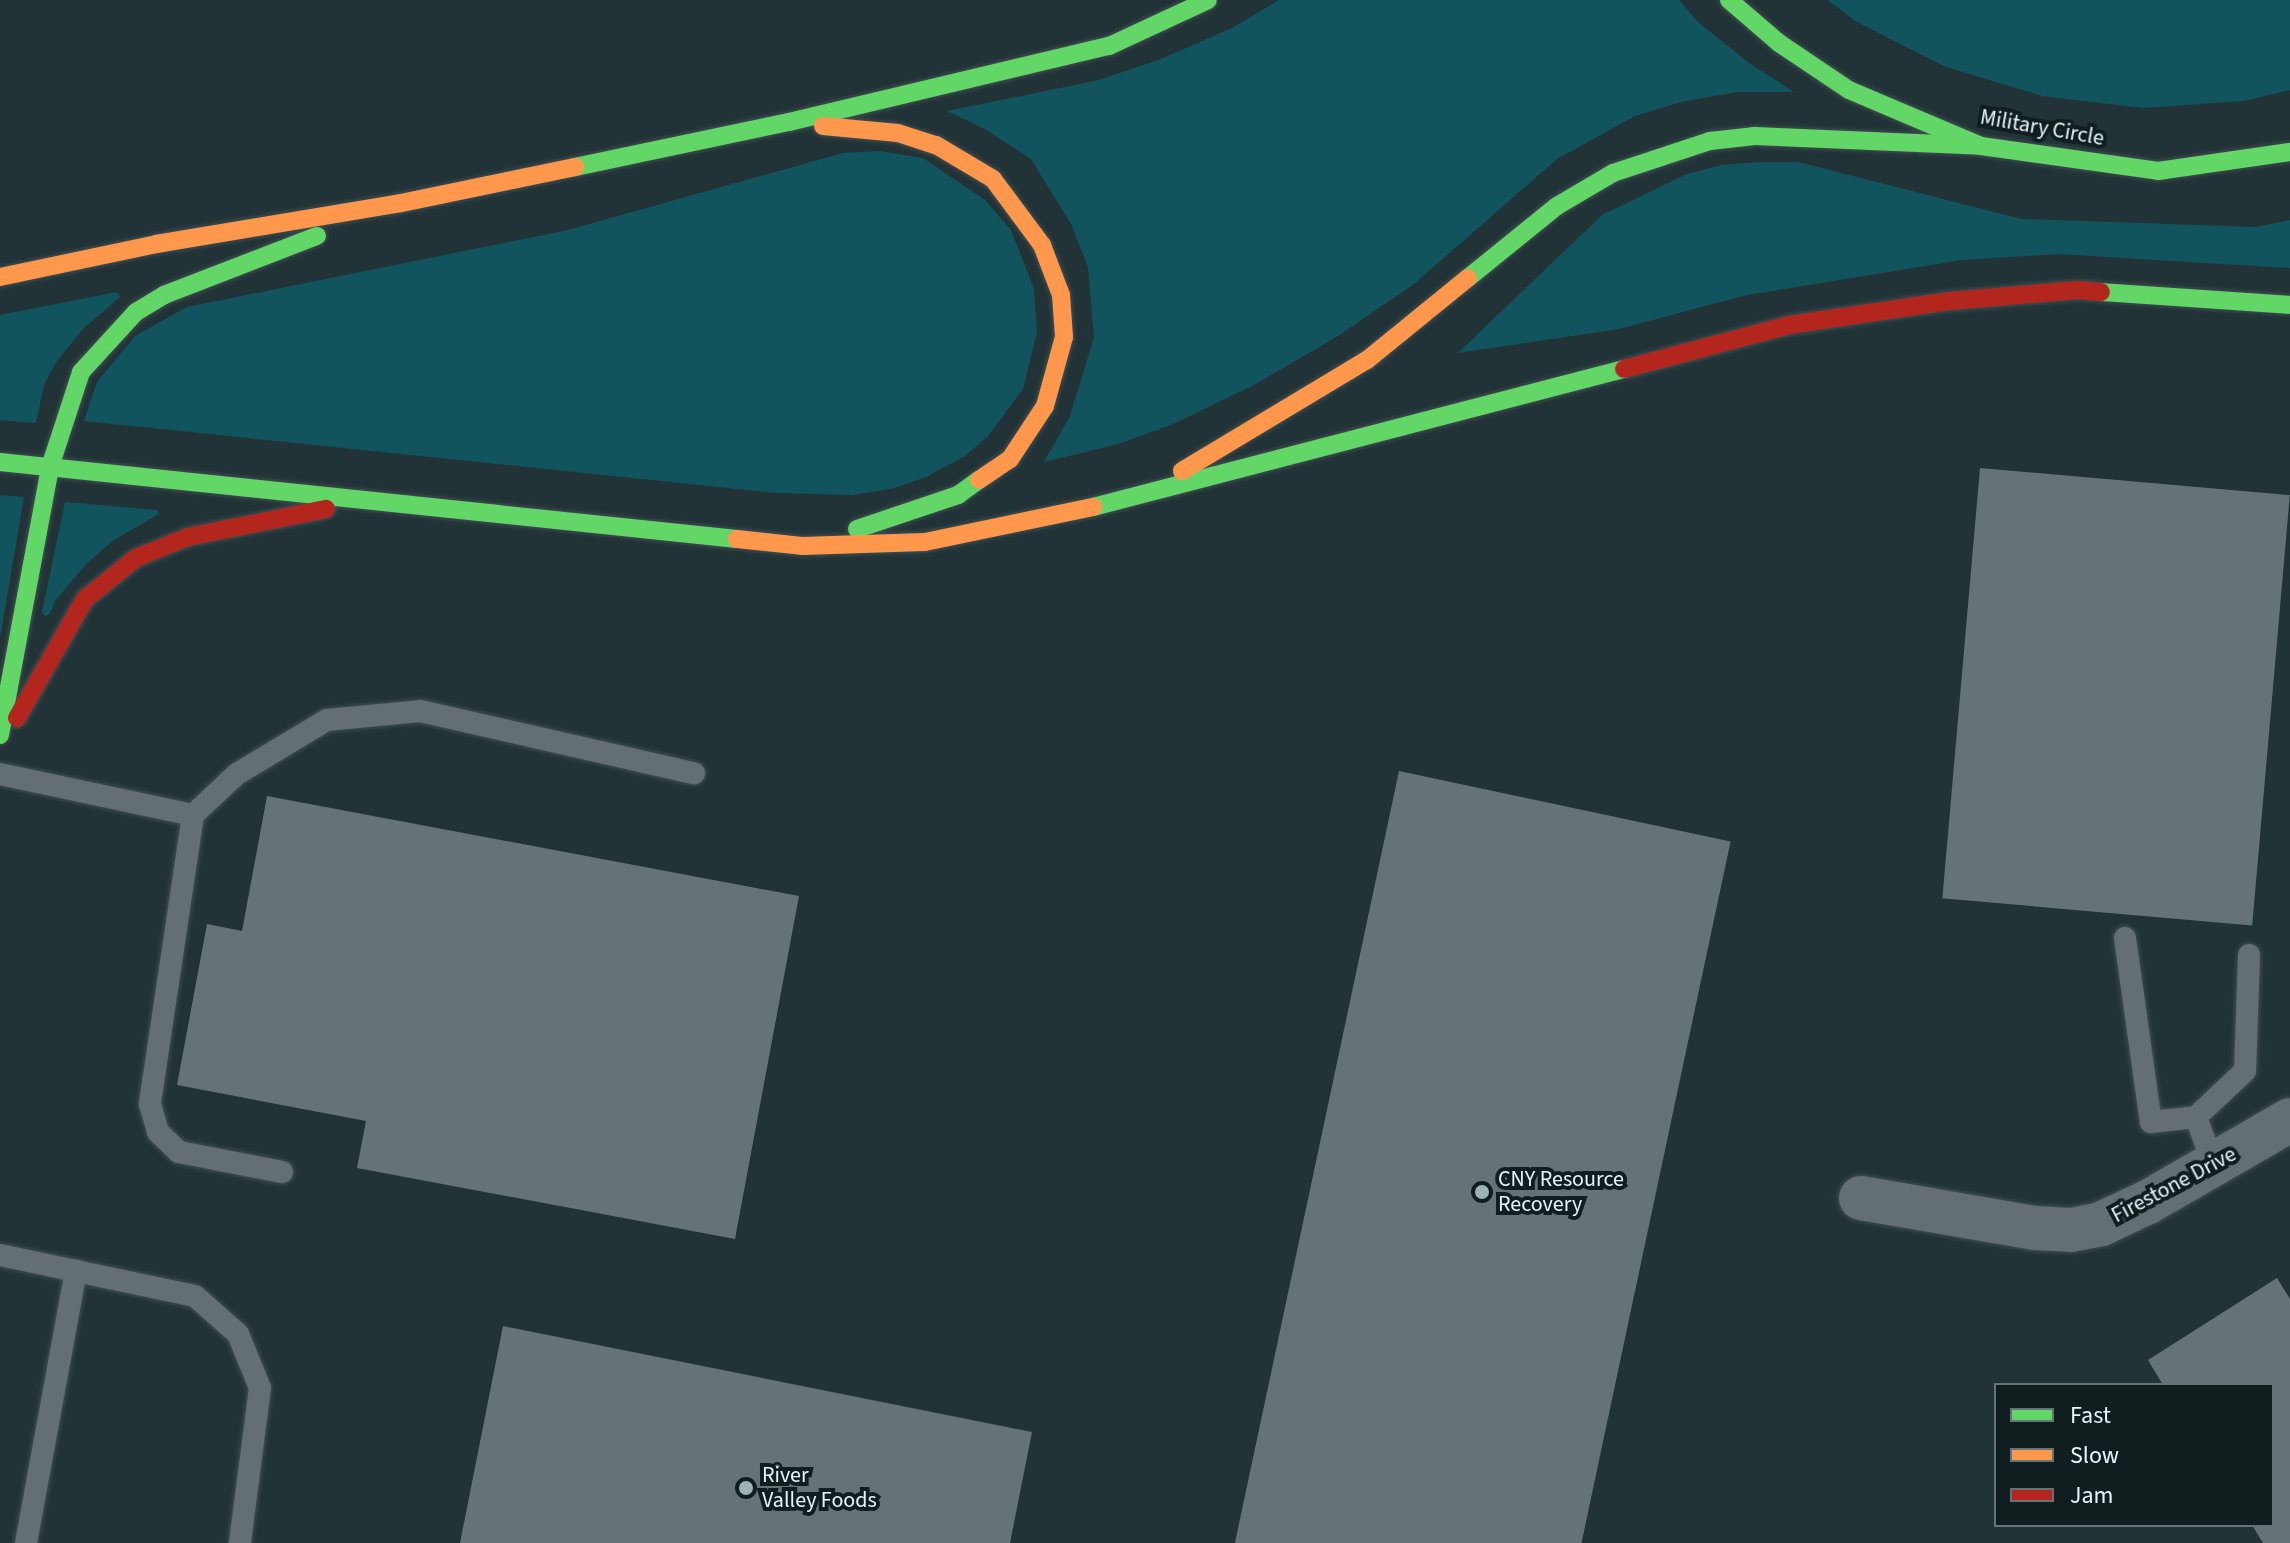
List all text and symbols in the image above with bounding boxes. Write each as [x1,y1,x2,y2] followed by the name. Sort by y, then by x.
[1978,104,2106,152] street label: Military Circle
[2107,1141,2241,1229] street label: Firestone Drive
[1498,1166,1624,1218] place label: CNY Resource Recovery
[1473,1183,1491,1201] marker: CNY Resource Recovery
[1994,1383,2274,1527] legend
[2070,1398,2111,1433] text: Fast
[2070,1438,2119,1473] text: Slow
[762,1462,877,1514] place label: River Valley Foods
[2070,1478,2114,1513] text: Jam
[737,1479,755,1497] marker: River Valley Foods

